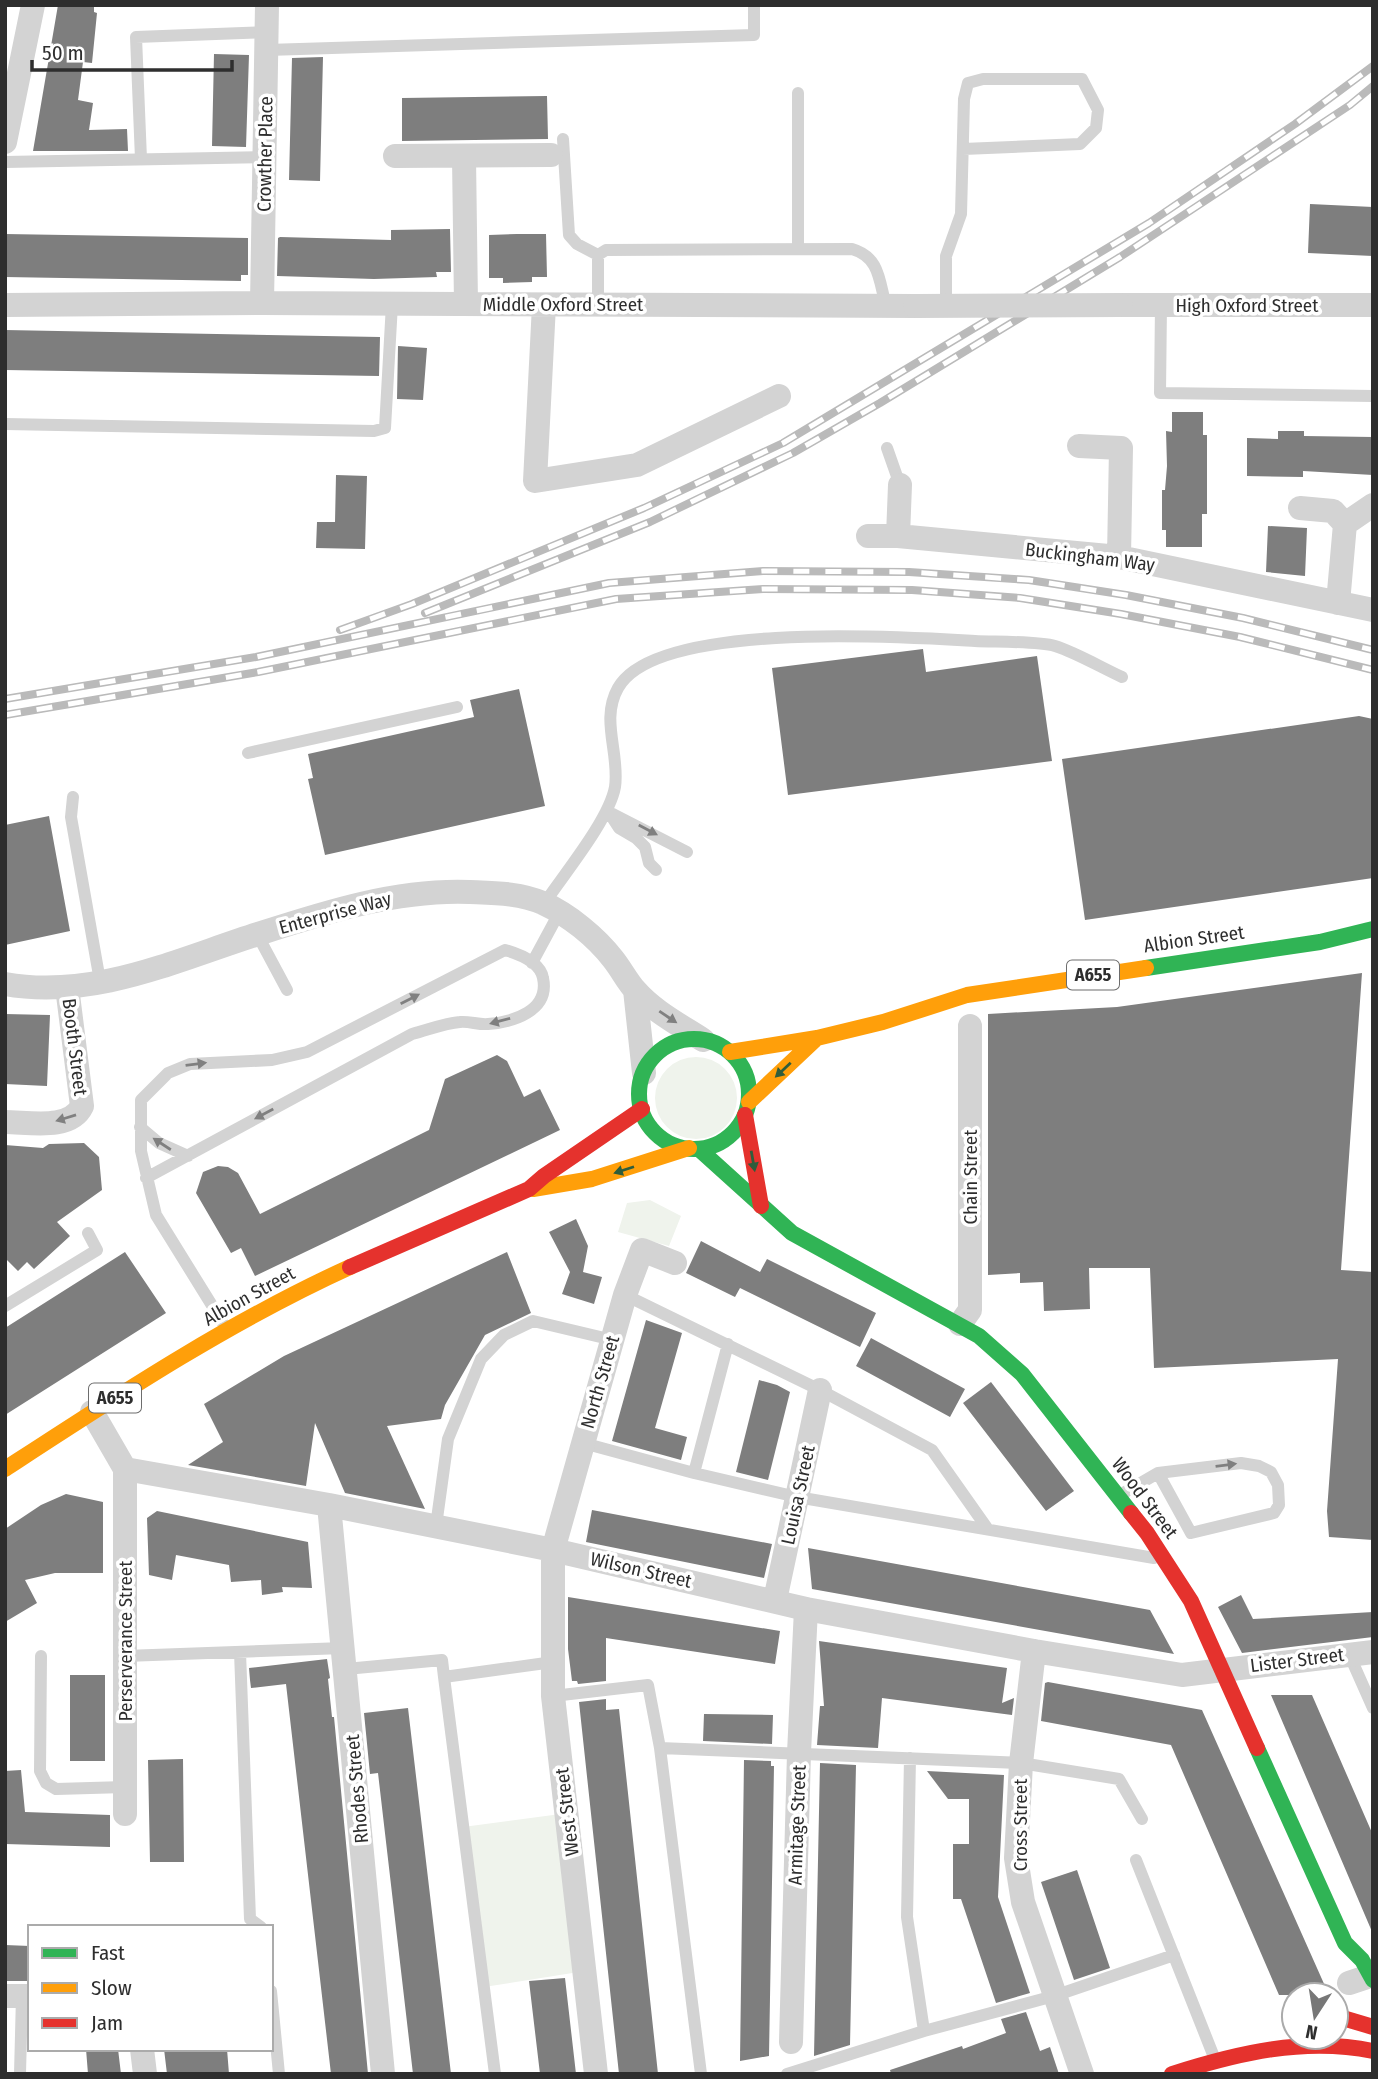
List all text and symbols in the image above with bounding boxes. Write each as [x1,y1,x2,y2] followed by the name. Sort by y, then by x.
[32,28,231,72] scale bar
[42,40,84,66] text: 50 m
[252,96,278,212] street label: Crowther Place
[483,293,644,316] street label: Middle Oxford Street
[1176,294,1319,317] street label: High Oxford Street
[1024,538,1157,576] street label: Buckingham Way
[638,824,657,836] one-way arrow
[276,887,394,939] street label: Enterprise Way
[1142,920,1246,957] street label: Albion Street
[1067,960,1119,990] road number: A655
[400,994,420,1005] one-way arrow
[58,997,92,1098] street label: Booth Street
[659,1010,677,1024] one-way arrow
[488,1016,510,1027] one-way arrow
[185,1059,207,1070] one-way arrow
[774,1062,792,1078] one-way arrow
[255,1108,274,1120] one-way arrow
[56,1114,77,1124] one-way arrow
[959,1129,982,1224] street label: Chain Street
[153,1137,172,1150] one-way arrow
[748,1150,759,1172] one-way arrow
[614,1165,635,1176] one-way arrow
[199,1261,299,1331] street label: Albion Street
[576,1332,624,1431] street label: North Street
[89,1384,141,1413] road number: A655
[776,1442,820,1547] street label: Louisa Street
[1107,1453,1183,1544] street label: Wood Street
[1215,1460,1237,1471] one-way arrow
[588,1547,695,1593] street label: Wilson Street
[114,1560,137,1721] street label: Perserverance Street
[1249,1643,1346,1677] street label: Lister Street
[341,1733,373,1844] street label: Rhodes Street
[783,1764,811,1886] street label: Armitage Street
[550,1766,584,1858] street label: West Street
[1009,1778,1032,1871] street label: Cross Street
[28,1925,273,2051] legend
[91,1940,125,1966] text: Fast
[91,1975,132,2001] text: Slow
[1280,1981,1350,2051] north arrow
[91,2010,123,2036] text: Jam
[1304,2020,1320,2045] text: N

